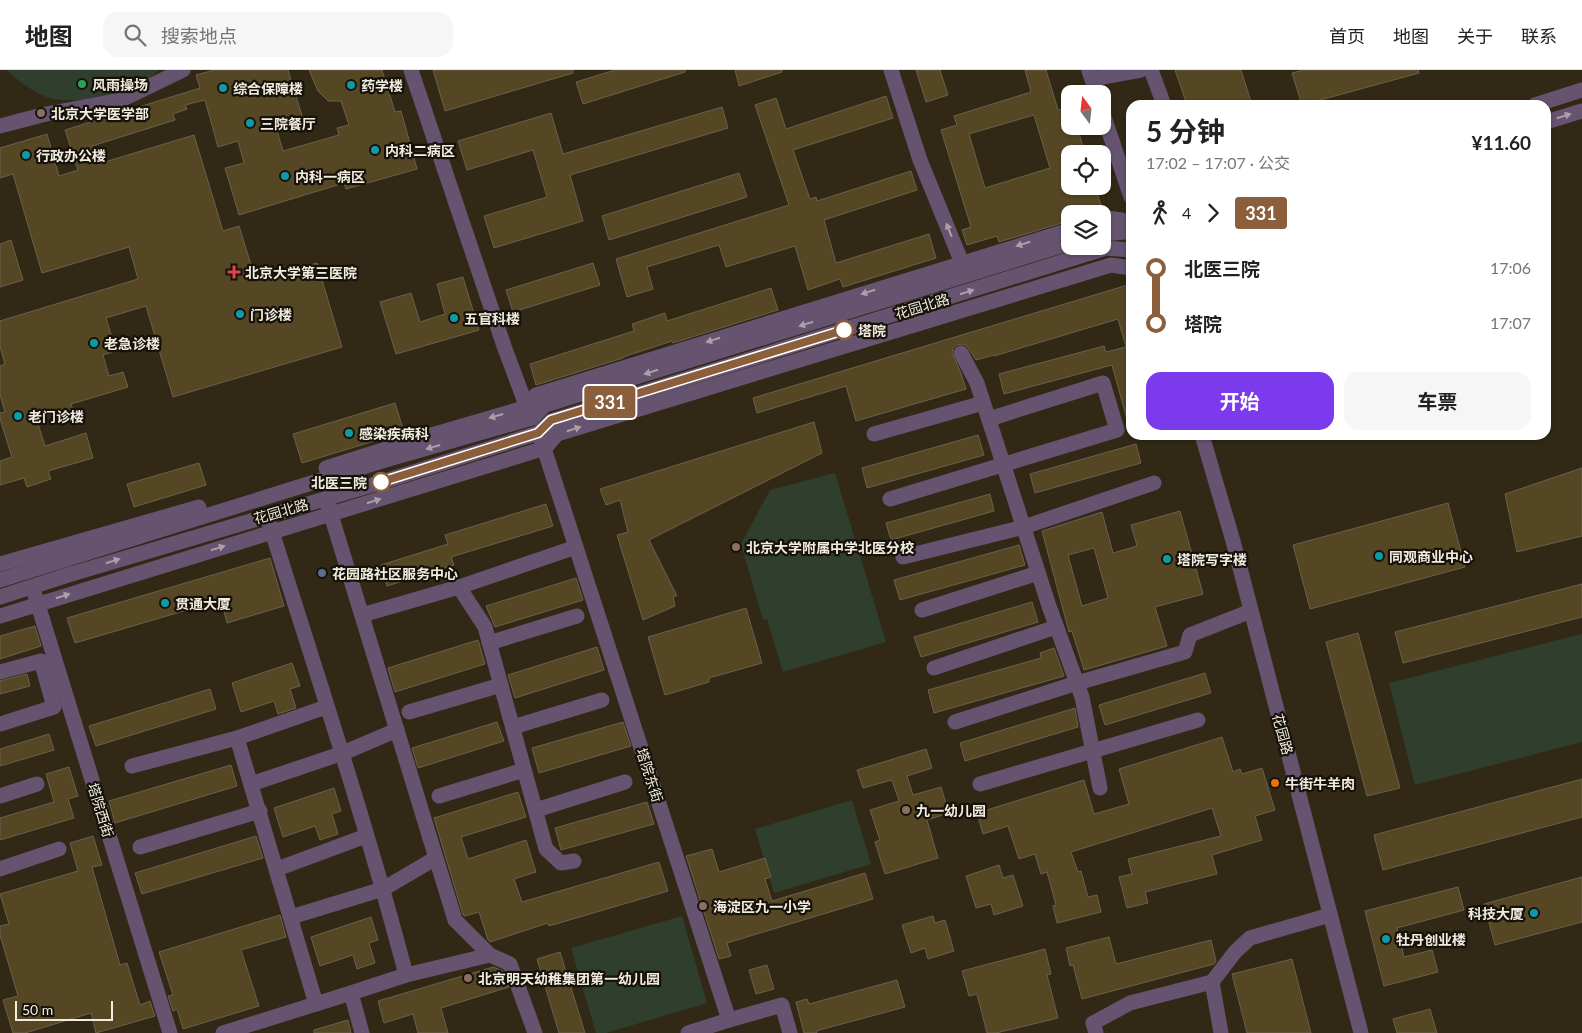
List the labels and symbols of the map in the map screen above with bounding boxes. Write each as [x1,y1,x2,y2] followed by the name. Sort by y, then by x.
[92,76,148,93] place label: 风雨操场
[361,77,403,94] place label: 药学楼
[76,78,88,90] marker: 风雨操场
[345,79,357,91] marker: 药学楼
[233,80,303,97] place label: 综合保障楼
[217,82,229,94] marker: 综合保障楼
[1061,85,1111,135] north arrow
[51,105,149,122] place label: 北京大学医学部
[35,107,47,119] marker: 北京大学医学部
[1557,112,1572,120] one-way arrow
[260,115,316,132] place label: 三院餐厅
[244,117,256,129] marker: 三院餐厅
[385,142,455,159] place label: 内科二病区
[369,144,381,156] marker: 内科二病区
[36,147,106,164] place label: 行政办公楼
[20,149,32,161] marker: 行政办公楼
[295,168,365,185] place label: 内科一病区
[279,170,291,182] marker: 内科一病区
[944,223,952,237] one-way arrow
[1016,241,1031,249] one-way arrow
[245,264,357,281] place label: 北京大学第三医院
[227,265,241,279] marker: 北京大学第三医院
[960,287,975,295] one-way arrow
[860,288,875,296] one-way arrow
[893,290,951,322] street label: 花园北路
[250,306,292,323] place label: 门诊楼
[234,308,246,320] marker: 门诊楼
[464,310,520,327] place label: 五官科楼
[448,312,460,324] marker: 五官科楼
[834,320,854,340] marker: 塔院
[798,321,813,329] one-way arrow
[858,322,886,339] place label: 塔院
[104,335,160,352] place label: 老急诊楼
[88,337,100,349] marker: 老急诊楼
[705,337,720,344] one-way arrow
[643,369,658,376] one-way arrow
[581,386,639,418] line badge: 331
[28,408,84,425] place label: 老门诊楼
[12,410,24,422] marker: 老门诊楼
[488,412,503,420] one-way arrow
[566,424,581,432] one-way arrow
[359,425,429,442] place label: 感染疾病科
[343,427,355,439] marker: 感染疾病科
[425,443,440,451] one-way arrow
[371,472,391,492] marker: 北医三院
[311,474,367,491] place label: 北医三院
[252,495,310,527] street label: 花园北路
[367,496,382,504] one-way arrow
[746,539,914,556] place label: 北京大学附属中学北医分校
[730,541,742,553] marker: 北京大学附属中学北医分校
[211,544,226,551] one-way arrow
[1389,548,1473,565] place label: 同观商业中心
[1373,550,1385,562] marker: 同观商业中心
[1177,551,1247,568] place label: 塔院写字楼
[1161,553,1173,565] marker: 塔院写字楼
[106,557,121,565] one-way arrow
[332,565,458,582] place label: 花园路社区服务中心
[316,567,328,579] marker: 花园路社区服务中心
[56,592,71,600] one-way arrow
[175,595,231,612] place label: 贯通大厦
[159,597,171,609] marker: 贯通大厦
[1269,712,1297,756] street label: 花园路
[633,746,667,804] street label: 塔院东街
[1285,775,1355,792] place label: 牛街牛羊肉
[1269,777,1281,789] marker: 牛街牛羊肉
[85,781,117,839] street label: 塔院西街
[916,802,986,819] place label: 九一幼儿园
[900,804,912,816] marker: 九一幼儿园
[713,898,811,915] place label: 海淀区九一小学
[697,900,709,912] marker: 海淀区九一小学
[1468,905,1524,922] place label: 科技大厦
[1528,907,1540,919] marker: 科技大厦
[1396,931,1466,948] place label: 牡丹创业楼
[1380,933,1392,945] marker: 牡丹创业楼
[478,970,660,987] place label: 北京明天幼稚集团第一幼儿园
[462,972,474,984] marker: 北京明天幼稚集团第一幼儿园
[15,998,112,1021] scale bar

